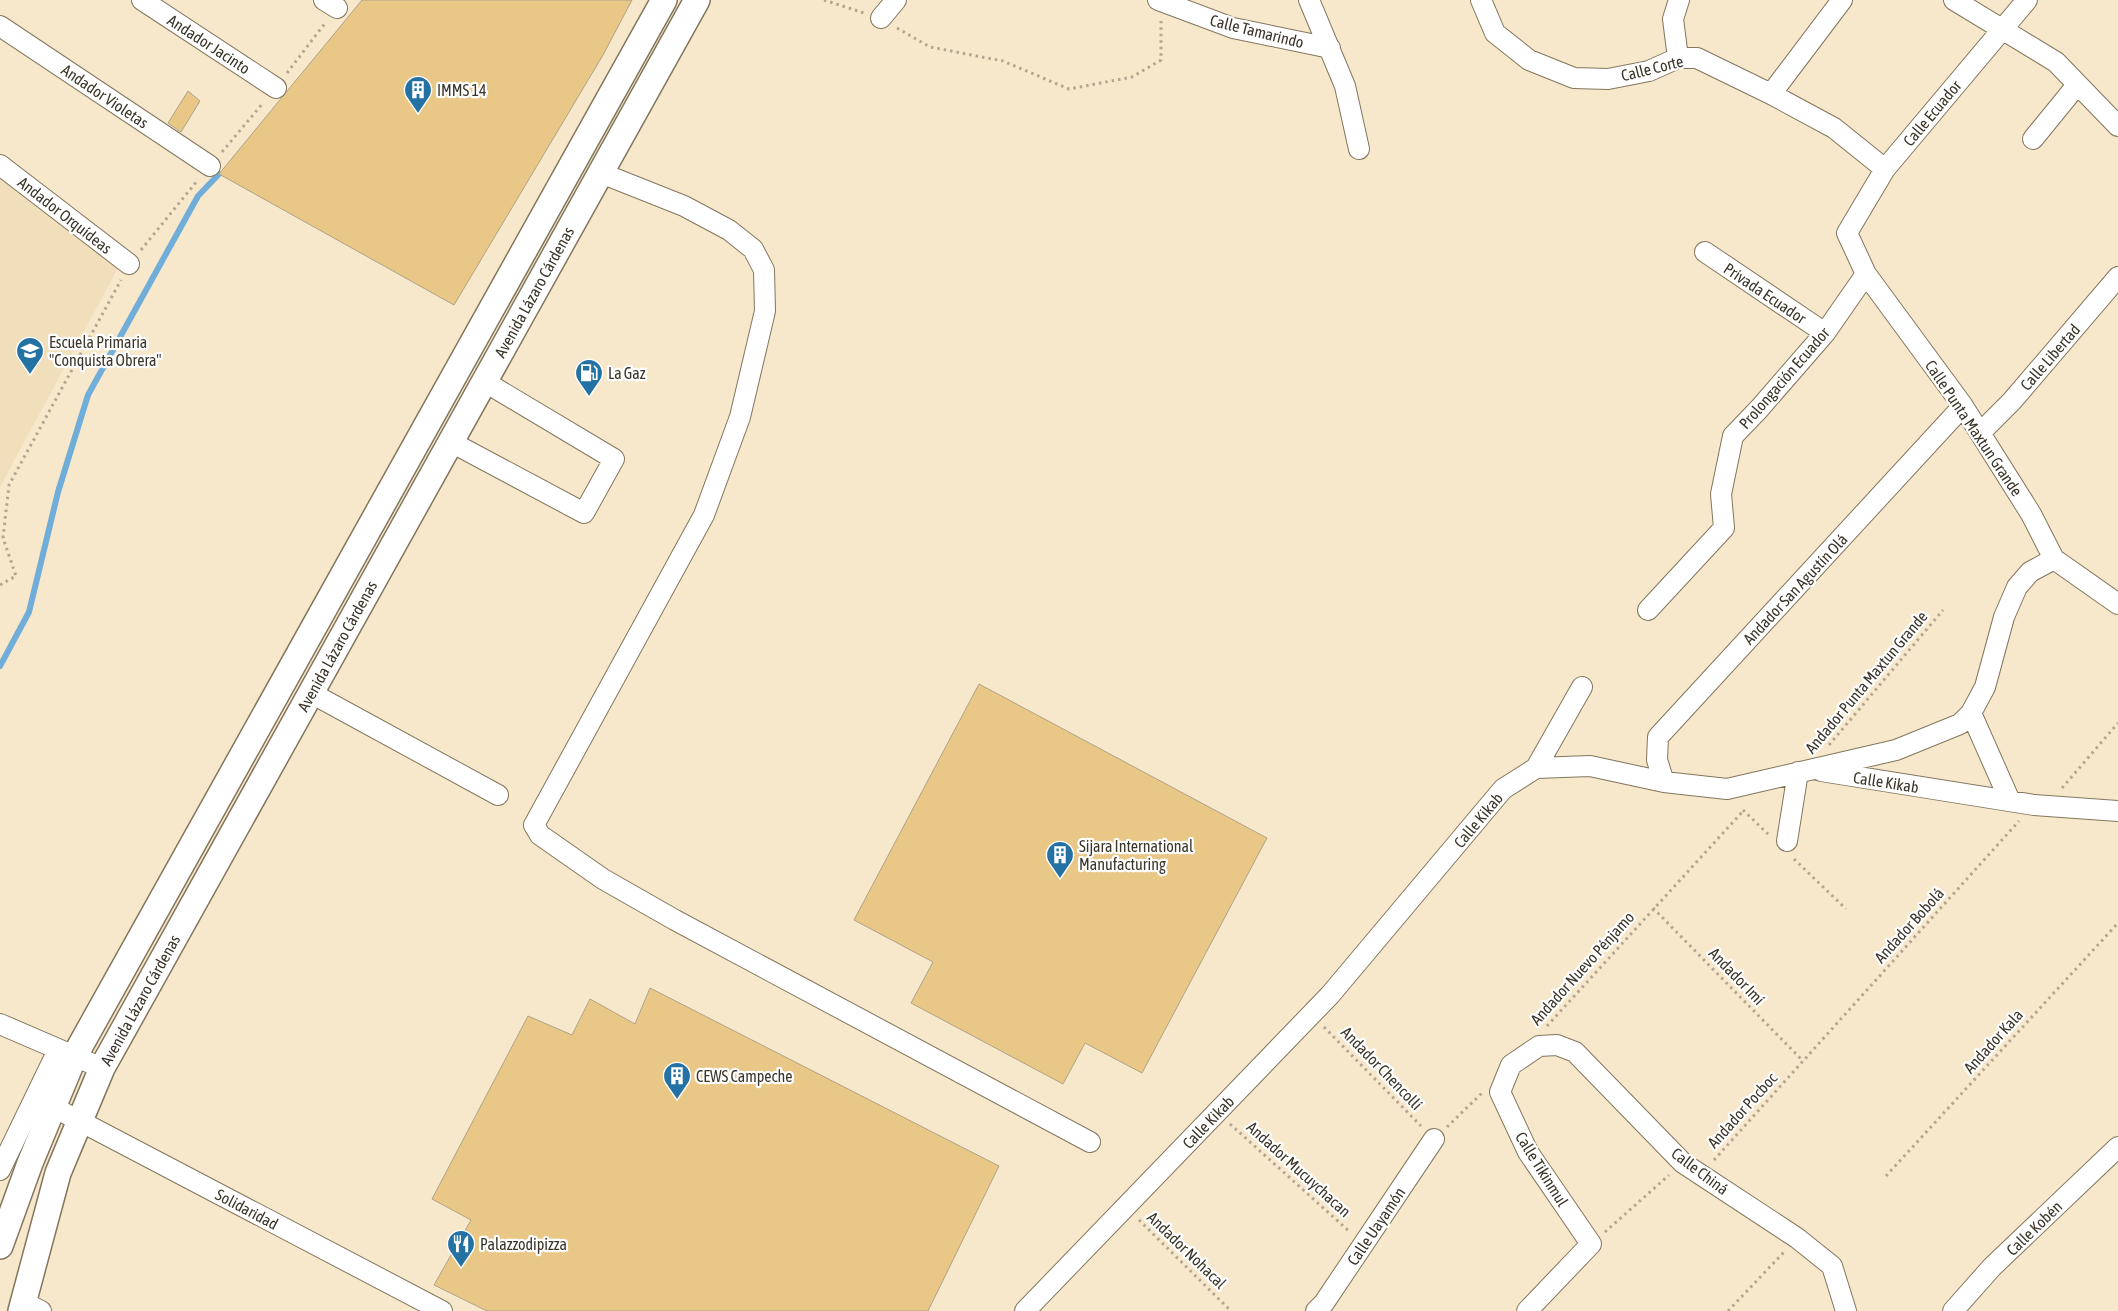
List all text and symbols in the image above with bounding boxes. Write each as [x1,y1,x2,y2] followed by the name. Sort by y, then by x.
[164,11,254,77] street label: Andador Jacinto
[1208,11,1306,51] street label: Calle Tamarindo
[1619,52,1685,84] street label: Calle Corte
[58,60,152,132] street label: Andador Violetas
[403,75,433,114] building icon: IMMS 14
[1899,76,1965,149] street label: Calle Ecuador
[437,81,486,99] place label: IMMS 14
[14,173,116,258] street label: Andador Orquídeas
[491,223,578,360] street label: Avenida Lázaro Cárdenas
[1721,259,1810,327] street label: Privada Ecuador
[2017,320,2083,394] street label: Calle Libertad
[1735,323,1834,433] street label: Prolongación Ecuador
[49,333,162,370] place label: Escuela Primaria "Conquista Obrera"
[15,336,45,375] school or university icon: Escuela Primaria "Conquista Obrera"
[1922,357,2026,499] street label: Calle Punta Maxtun Grande
[574,358,604,397] fuel station icon: La Gaz
[608,364,646,382] place label: La Gaz
[1739,530,1851,649] street label: Andador San Agustín Olá
[294,577,381,714] street label: Avenida Lázaro Cárdenas
[1801,607,1931,757] street label: Andador Punta Maxtun Grande
[1852,768,1920,796] street label: Calle Kikab
[1450,789,1506,851] street label: Calle Kikab
[1079,837,1194,874] place label: Sijara International Manufacturing
[1045,840,1075,879] building icon: Sijara International Manufacturing
[1871,884,1947,966] street label: Andador Bobolá
[1526,908,1638,1029] street label: Andador Nuevo Pénjamo
[97,931,184,1068] street label: Avenida Lázaro Cárdenas
[1706,944,1769,1008] street label: Andador Imí
[1960,1006,2026,1076] street label: Andador Kala
[1338,1023,1426,1113] street label: Andador Chencollí
[662,1061,692,1100] building icon: CEWS Campeche
[696,1067,792,1086] place label: CEWS Campeche
[1704,1069,1780,1151] street label: Andador Pocboc
[1179,1092,1237,1152] street label: Calle Kikab
[1243,1118,1355,1221] street label: Andador Mucuychacan
[1512,1128,1572,1210] street label: Calle Tikinmul
[1668,1144,1732,1198] street label: Calle Chiná
[1343,1184,1409,1269] street label: Calle Uayamón
[213,1185,281,1233] street label: Solidaridad
[2003,1197,2065,1259] street label: Calle Kobén
[1144,1208,1231,1293] street label: Andador Nohacal
[446,1229,476,1268] restaurant icon: Palazzodipizza
[480,1235,567,1254] place label: Palazzodipizza

